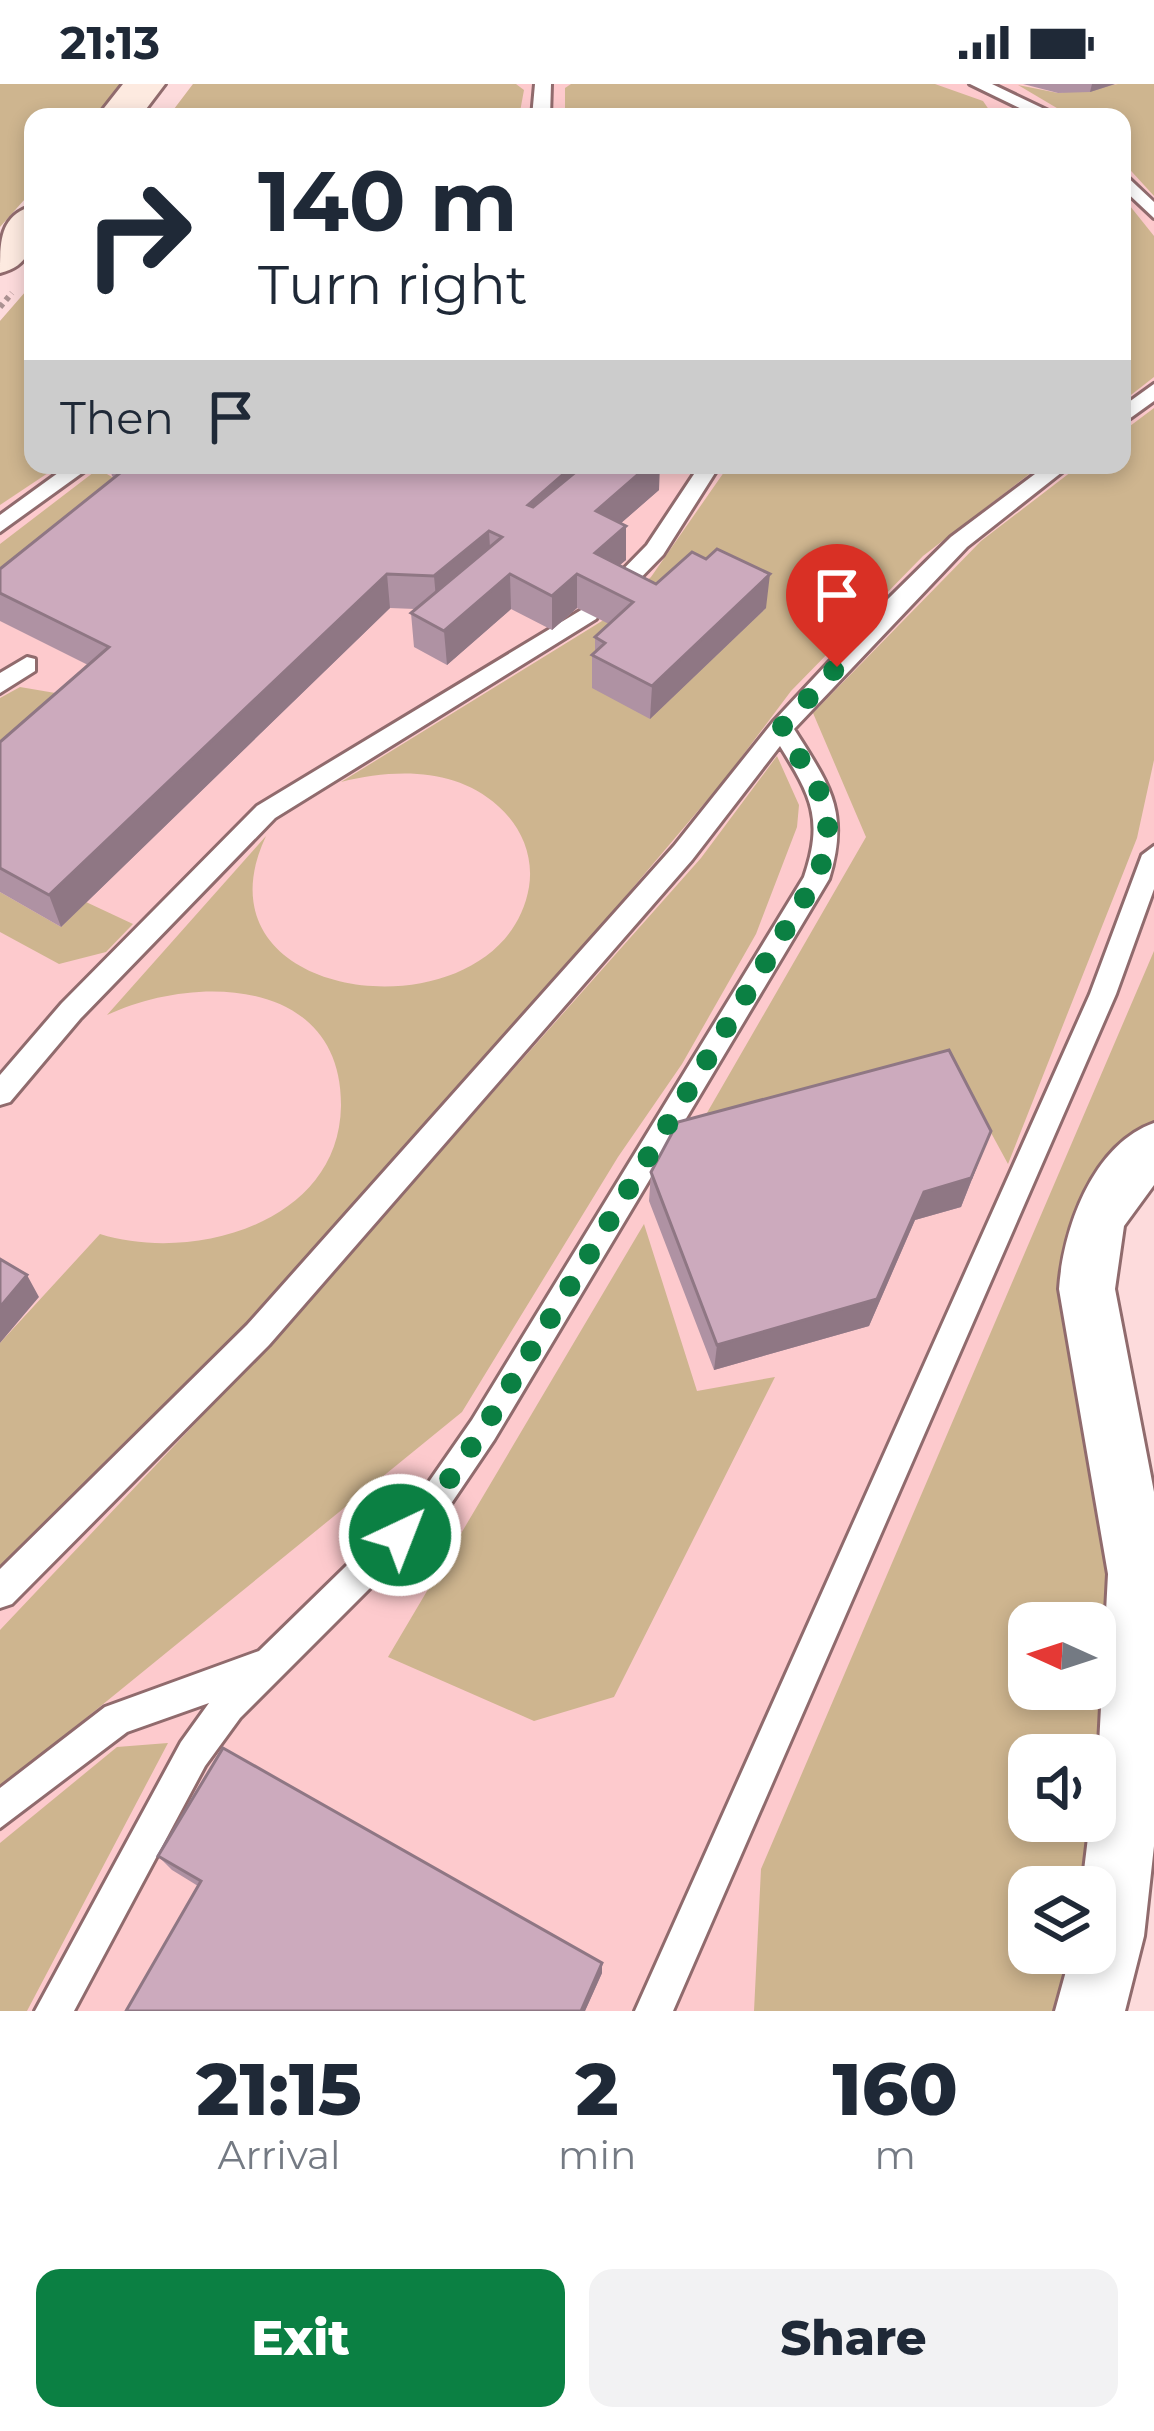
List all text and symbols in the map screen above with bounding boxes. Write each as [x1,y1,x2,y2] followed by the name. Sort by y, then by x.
[60,15,160,70] text: 21:13
[258,150,518,252] text: 140 m
[60,156,216,312] icon: right
[258,252,528,318] text: Turn right
[198,384,264,450] icon: arrive
[60,390,174,445] text: Then
[786,544,888,667] pin
[804,562,870,628] icon: arrive
[337,1472,463,1598] position arrow
[1008,1602,1116,1710] north arrow
[1008,1602,1116,1974] map controls
[1008,1734,1116,1842] button: sound
[1008,1866,1116,1974] button: layers
[196,2045,362,2133] text: 21:15
[576,2045,619,2133] text: 2
[833,2045,958,2133] text: 160
[218,2131,341,2179] text: Arrival
[558,2131,636,2179] text: min
[874,2131,916,2179] text: m
[36,2269,565,2407] button: Exit
[589,2269,1118,2407] button: Share

